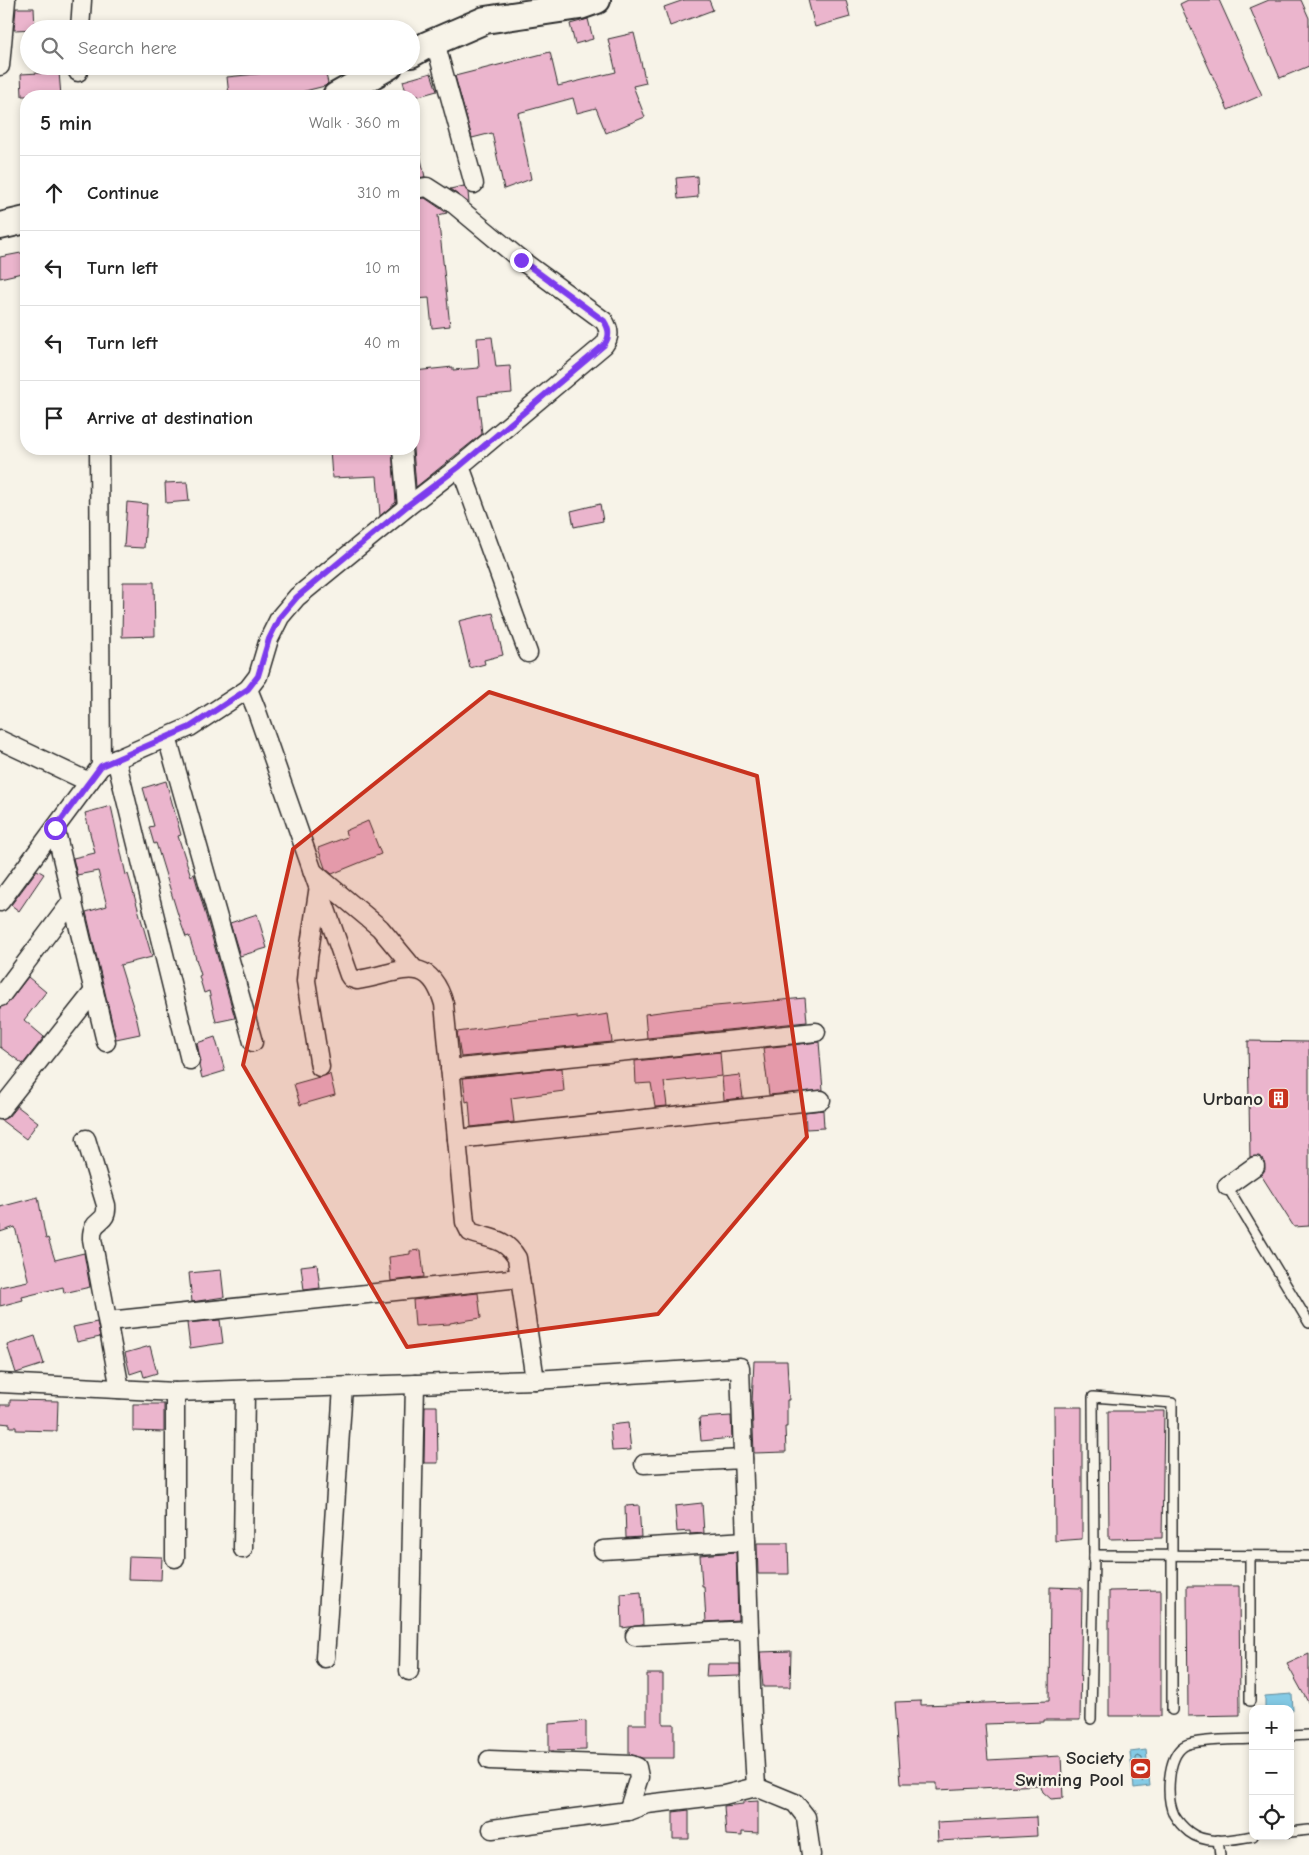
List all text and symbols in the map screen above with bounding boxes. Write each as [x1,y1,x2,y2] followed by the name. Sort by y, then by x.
[20,20,420,75] search box
[38,34,66,62] icon: search
[78,37,177,59] text: Search here
[40,111,92,135] text: 5 min
[309,114,400,132] text: Walk · 360 m
[40,179,68,207] icon: ahead
[87,182,159,204] text: Continue
[357,184,400,202] text: 310 m
[510,249,533,272] route end
[40,254,68,282] icon: left
[87,257,158,279] text: Turn left
[365,259,400,277] text: 10 m
[40,329,68,357] icon: left
[87,332,158,354] text: Turn left
[364,334,400,352] text: 40 m
[40,404,68,432] icon: arrive
[87,407,253,429] text: Arrive at destination
[44,817,67,840] route start
[1267,1087,1291,1111] building icon: Urbano
[1203,1088,1263,1110] place label: Urbano
[1249,1705,1294,1840] map controls
[1249,1705,1294,1750] button: +
[1015,1747,1124,1791] place label: Society Swiming Pool
[1249,1750,1294,1795] button: −
[1128,1757,1152,1781] sports icon: Society Swiming Pool
[1249,1795,1294,1840] button: locate

